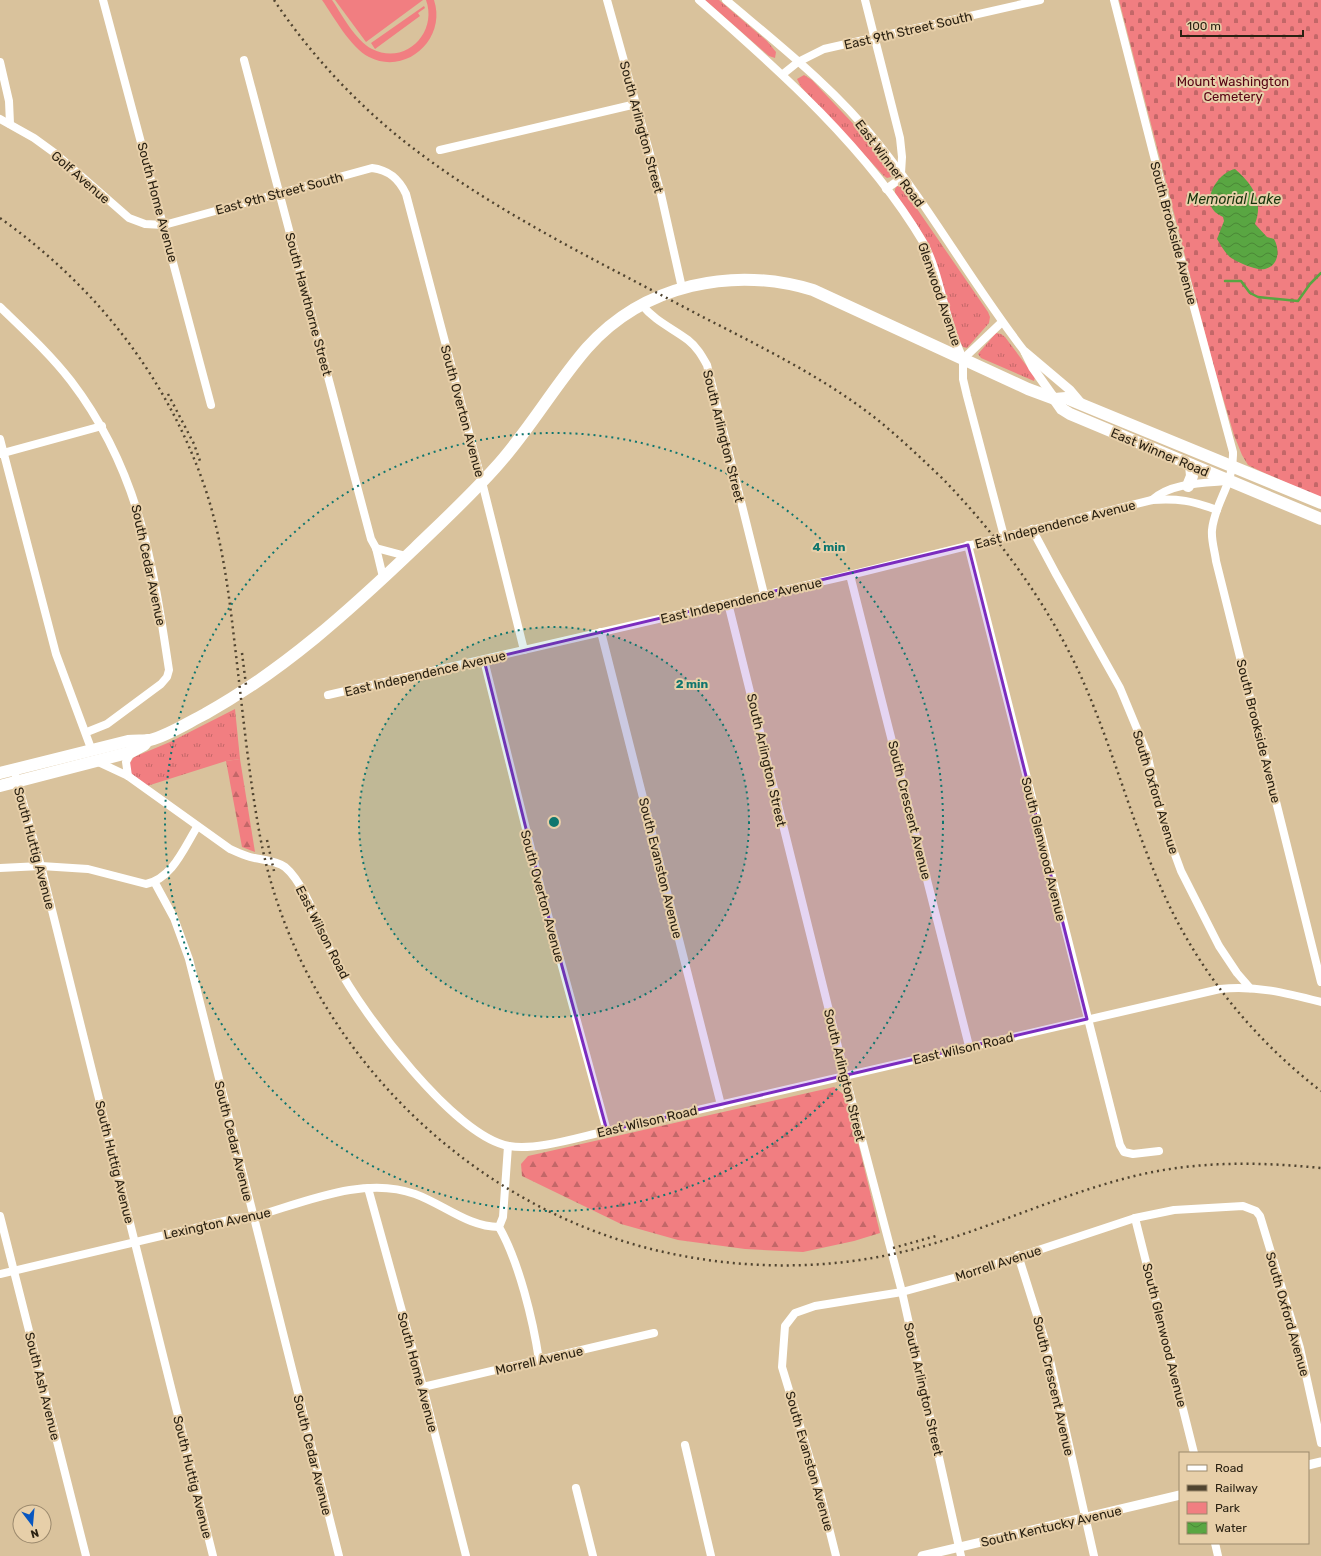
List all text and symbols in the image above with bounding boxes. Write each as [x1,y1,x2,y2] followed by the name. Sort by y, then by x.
[843,8,974,53] street label: East 9th Street South
[1181,12,1303,38] scale bar
[1187,19,1221,33] text: 100 m
[616,59,666,195] street label: South Arlington Street
[1177,74,1289,104] park label: Mount Washington Cemetery
[852,117,927,210] street label: East Winner Road
[134,141,181,264] street label: South Home Avenue
[48,148,113,207] street label: Golf Avenue
[1147,160,1200,306] street label: South Brookside Avenue
[214,169,344,218] street label: East 9th Street South
[1187,191,1281,208] water label: Memorial Lake
[282,231,335,377] street label: South Hawthorne Street
[915,240,964,348] street label: Glenwood Avenue
[438,343,487,479] street label: South Overton Avenue
[699,368,747,504] street label: South Arlington Street
[1109,425,1211,480] street label: East Winner Road
[973,497,1137,552] street label: East Independence Avenue
[128,503,169,627] street label: South Cedar Avenue
[813,540,846,554] text: 4 min
[659,575,823,626] street label: East Independence Avenue
[343,648,507,699] street label: East Independence Avenue
[1233,658,1284,805] street label: South Brookside Avenue
[676,677,709,691] text: 2 min
[743,692,789,828] street label: South Arlington Street
[1130,728,1181,856] street label: South Oxford Avenue
[885,739,934,881] street label: South Crescent Avenue
[1018,776,1069,923] street label: South Glenwood Avenue
[10,785,58,911] street label: South Huttig Avenue
[636,796,685,940] street label: South Evanston Avenue
[547,815,561,829] centre of rings
[518,828,567,964] street label: South Overton Avenue
[293,883,352,981] street label: East Wilson Road
[820,1007,868,1143] street label: South Arlington Street
[912,1030,1015,1067] street label: East Wilson Road
[211,1079,256,1203] street label: South Cedar Avenue
[91,1099,137,1225] street label: South Huttig Avenue
[596,1103,699,1140] street label: East Wilson Road
[162,1205,272,1243] street label: Lexington Avenue
[953,1243,1043,1284] street label: Morrell Avenue
[1263,1250,1312,1378] street label: South Oxford Avenue
[1139,1262,1190,1409] street label: South Glenwood Avenue
[394,1311,441,1434] street label: South Home Avenue
[1030,1315,1077,1457] street label: South Crescent Avenue
[900,1321,946,1457] street label: South Arlington Street
[22,1331,63,1442] street label: South Ash Avenue
[494,1343,584,1378] street label: Morrell Avenue
[782,1390,837,1533] street label: South Evanston Avenue
[290,1393,335,1517] street label: South Cedar Avenue
[169,1414,215,1540] street label: South Huttig Avenue
[1179,1452,1309,1544] legend
[1215,1461,1243,1475] text: Road
[1215,1481,1258,1495] text: Railway
[1215,1501,1241,1515] text: Park
[979,1503,1123,1550] street label: South Kentucky Avenue
[12,1504,52,1544] north arrow
[1215,1521,1247,1535] text: Water
[29,1526,40,1540] text: N

